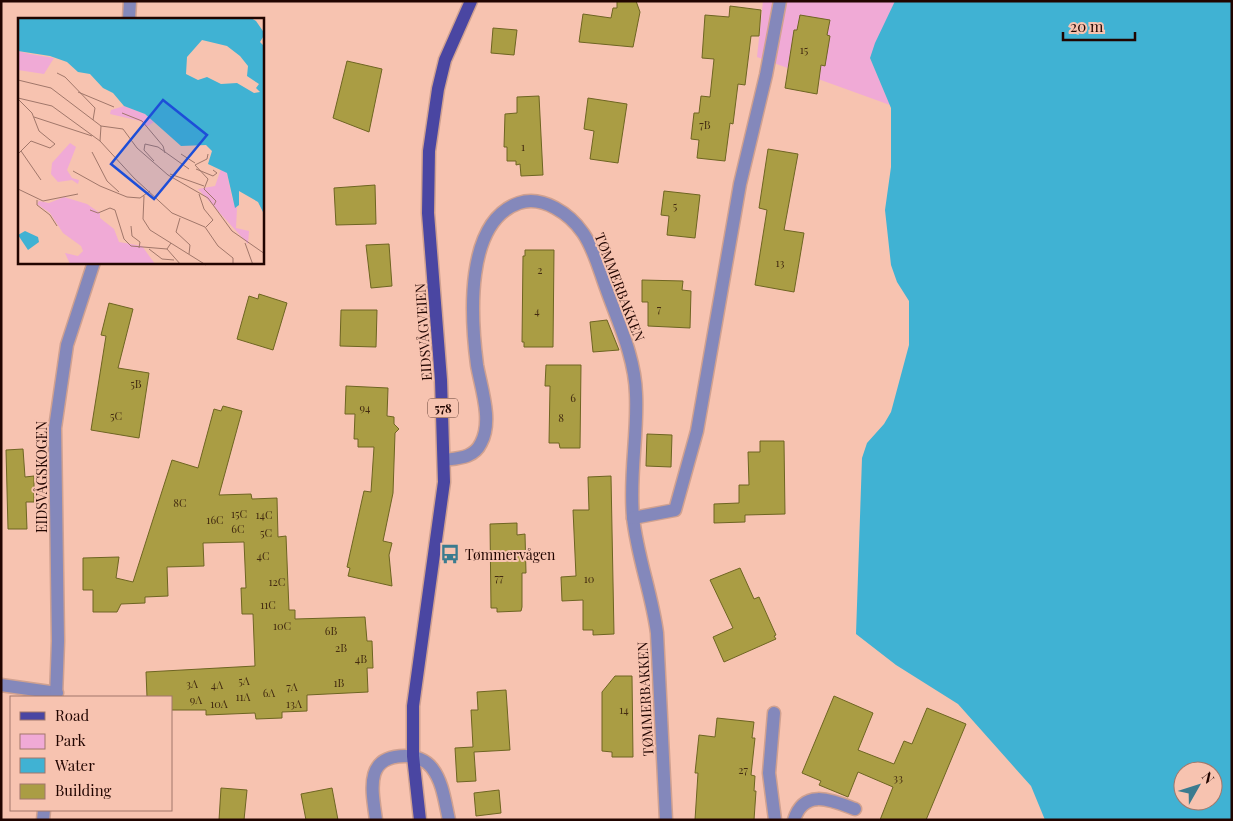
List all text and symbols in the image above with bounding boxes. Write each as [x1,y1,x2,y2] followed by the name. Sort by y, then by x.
[1063,10,1136,42] scale bar
[1070,16,1104,36] text: 20 m
[18,18,264,264] inset map
[800,42,809,57] house number: 15
[699,117,711,132] house number: 7B
[521,139,525,154] house number: 1
[673,198,678,213] house number: 5
[591,230,649,344] street label: TØMMERBAKKEN
[776,255,784,270] house number: 13
[537,262,543,277] house number: 2
[410,282,436,381] street label: EIDSVÅGVEIEN
[657,301,662,316] house number: 7
[534,303,540,318] house number: 4
[130,376,142,391] house number: 5B
[570,390,576,405] house number: 6
[428,398,458,418] road number: 578
[359,400,371,415] house number: 94
[110,408,122,423] house number: 5C
[558,410,564,425] house number: 8
[32,421,51,533] street label: EIDSVÅGSKOGEN
[173,495,187,510] house number: 8C
[231,506,247,521] house number: 15C
[255,507,273,522] house number: 14C
[206,512,224,527] house number: 16C
[231,521,245,536] house number: 6C
[260,525,272,540] house number: 5C
[439,543,461,565] bus stop icon: Tømmervågen
[465,545,556,564] place label: Tømmervågen
[256,548,270,563] house number: 4C
[495,570,504,585] house number: 77
[584,571,595,586] house number: 10
[269,574,285,589] house number: 12C
[260,597,276,612] house number: 11C
[273,618,291,633] house number: 10C
[325,623,337,638] house number: 6B
[335,640,347,655] house number: 2B
[633,641,657,757] street label: TØMMERBAKKEN
[355,651,367,666] house number: 4B
[238,673,250,688] house number: 5A
[334,675,345,690] house number: 1B
[186,676,198,691] house number: 3A
[211,677,223,692] house number: 4A
[286,679,298,694] house number: 7A
[263,685,275,700] house number: 6A
[235,689,251,704] house number: 11A
[190,692,202,707] house number: 9A
[10,696,172,811] legend
[210,696,228,711] house number: 10A
[286,696,302,711] house number: 13A
[619,702,629,717] house number: 14
[55,705,89,725] text: Road
[55,730,87,750] text: Park
[54,755,95,775] text: Water
[1173,761,1223,811] north arrow
[738,762,748,777] house number: 27
[1198,768,1219,787] text: N
[893,770,903,785] house number: 33
[55,780,112,800] text: Building

